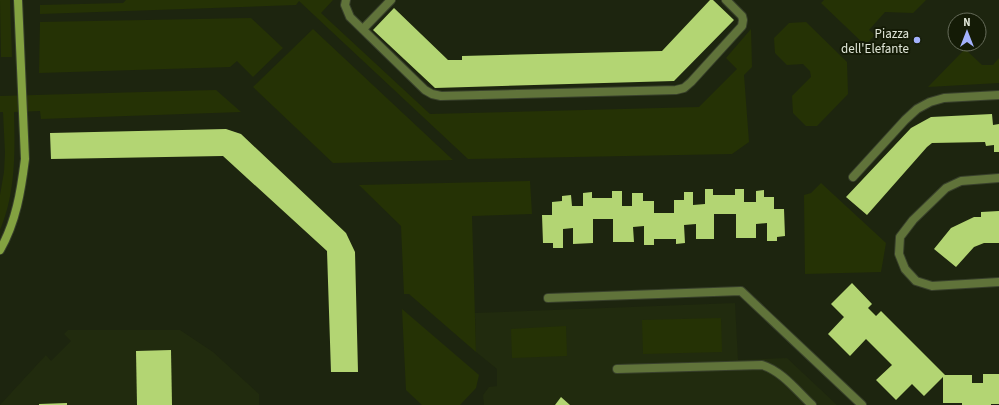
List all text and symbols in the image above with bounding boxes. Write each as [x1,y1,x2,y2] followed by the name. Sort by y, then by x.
[947,12,987,52] north arrow
[963,15,971,30] text: N
[841,25,909,58] place label: Piazza dell'Elefante
[912,35,922,45] marker: Piazza dell'Elefante

